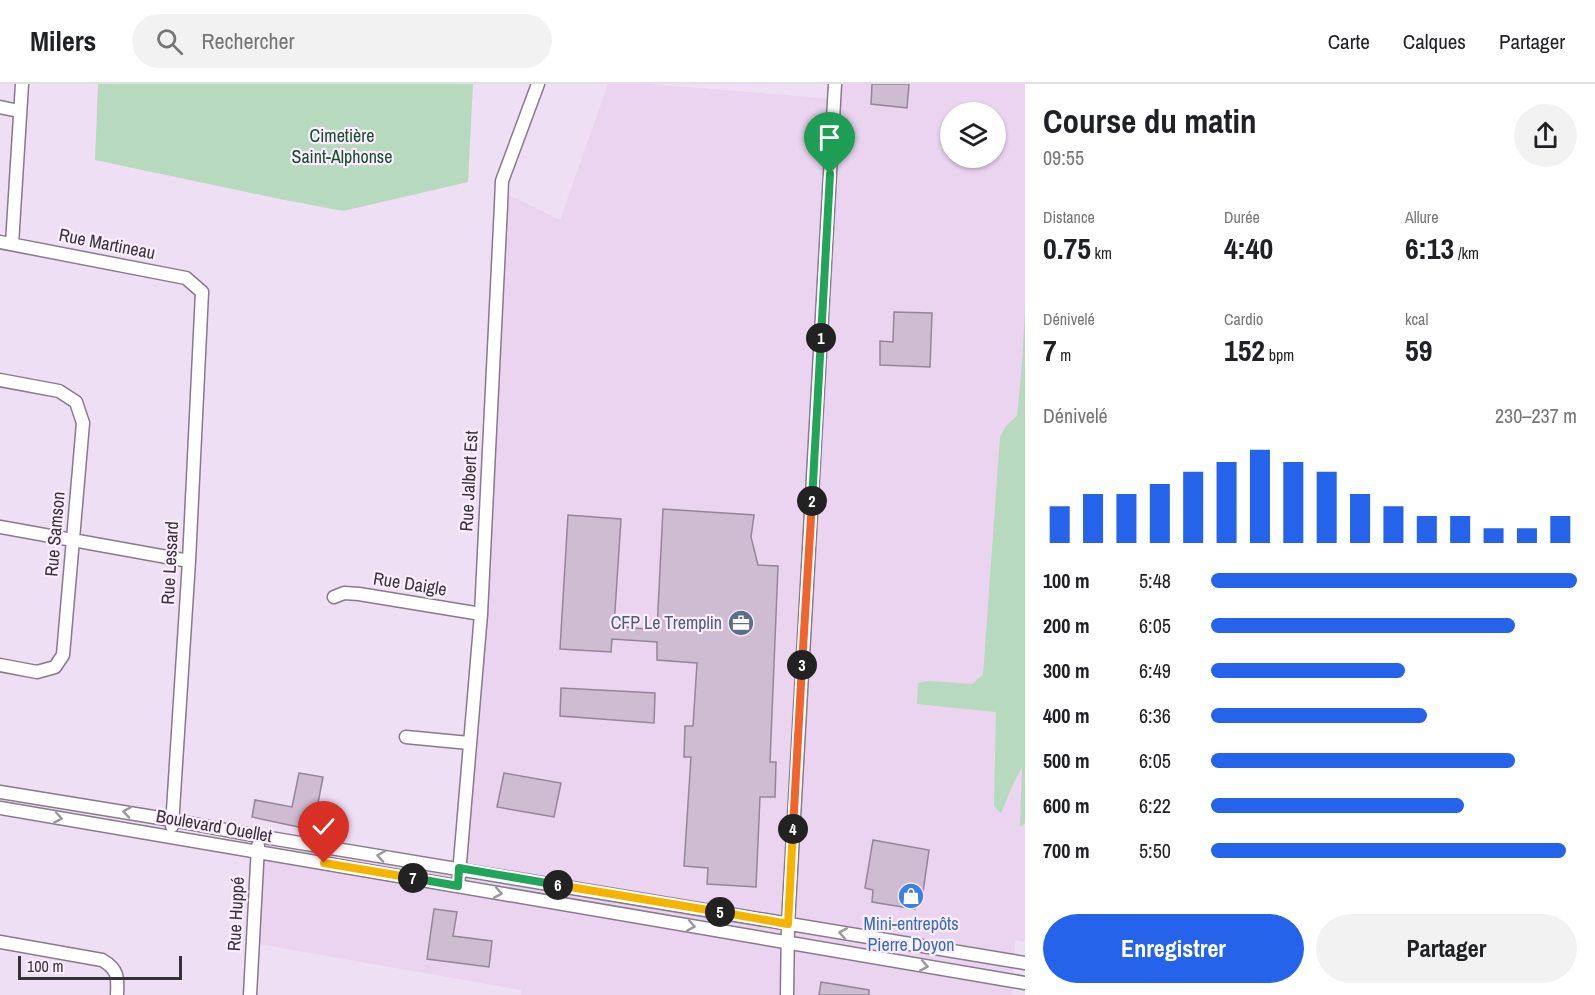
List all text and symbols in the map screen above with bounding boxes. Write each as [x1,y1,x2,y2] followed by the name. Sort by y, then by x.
[132,14,552,68] search box
[30,22,96,60] text: Milers
[153,25,186,58] icon: search
[201,26,295,56] text: Rechercher
[1328,27,1370,56] text: Carte
[1403,27,1466,56] text: Calques
[1499,27,1565,56] text: Partager
[1043,99,1257,143] text: Course du matin
[940,102,1006,168] map controls
[940,102,1006,168] button: layers
[1514,104,1577,167] button: share
[804,112,855,174] pin
[813,121,846,154] icon: arrive
[292,123,392,169] park label: Cimetière Saint-Alphonse
[1043,144,1084,171] text: 09:55
[1043,206,1095,228] text: Distance
[1224,206,1260,228] text: Durée
[1405,206,1439,228] text: Allure
[57,222,157,265] street label: Rue Martineau
[1043,228,1091,268] text: 0.75
[1224,228,1273,268] text: 4:40
[1405,228,1454,268] text: 6:13
[1091,242,1112,264] text: km
[1454,242,1479,264] text: /km
[1043,308,1095,330] text: Dénivelé
[1224,308,1263,330] text: Cardio
[1405,308,1428,330] text: kcal
[806,323,836,353] pin: 1
[817,327,825,349] text: 1
[1043,330,1057,370] text: 7
[1224,330,1265,370] text: 152
[1405,330,1432,370] text: 59
[1057,344,1071,366] text: m
[1265,344,1294,366] text: bpm
[1043,402,1108,429] text: Dénivelé
[1495,402,1577,429] text: 230–237 m
[453,430,484,532] street label: Rue Jalbert Est
[797,486,827,516] pin: 2
[38,490,71,578] street label: Rue Samson
[808,490,816,512] text: 2
[155,521,184,605] street label: Rue Lessard
[372,565,449,602] street label: Rue Daigle
[1043,567,1090,594] text: 100 m
[1139,567,1171,594] text: 5:48
[726,608,756,638] office icon: CFP Le Tremplin
[611,610,722,635] place label: CFP Le Tremplin
[1043,612,1090,639] text: 200 m
[1139,612,1171,639] text: 6:05
[787,650,817,680] pin: 3
[798,654,806,676] text: 3
[1043,657,1090,684] text: 300 m
[1139,657,1171,684] text: 6:49
[1043,702,1090,729] text: 400 m
[1139,702,1171,729] text: 6:36
[1043,747,1090,774] text: 500 m
[1139,747,1171,774] text: 6:05
[1043,792,1090,819] text: 600 m
[1139,792,1171,819] text: 6:22
[298,801,349,863] pin
[154,803,274,848] street label: Boulevard Ouellet
[122,807,132,819] one-way arrow
[307,810,340,843] icon: check
[53,811,62,823] one-way arrow
[778,814,808,844] pin: 4
[789,818,797,840] text: 4
[1043,837,1090,864] text: 700 m
[1139,837,1171,864] text: 5:50
[377,850,386,862] one-way arrow
[398,863,428,893] pin: 7
[409,867,417,889] text: 7
[543,870,573,900] pin: 6
[554,874,562,896] text: 6
[221,876,250,952] street label: Rue Huppé
[896,881,926,911] shop icon: Mini-entrepôts Pierre Doyon
[494,886,503,898] one-way arrow
[705,897,735,927] pin: 5
[716,901,724,923] text: 5
[863,911,959,957] place label: Mini-entrepôts Pierre Doyon
[1043,914,1304,983] button: Enregistrer
[1316,914,1577,983] button: Partager
[686,919,695,931] one-way arrow
[838,927,848,940] one-way arrow
[18,953,182,980] scale bar
[27,955,63,977] text: 100 m
[919,959,929,972] one-way arrow

